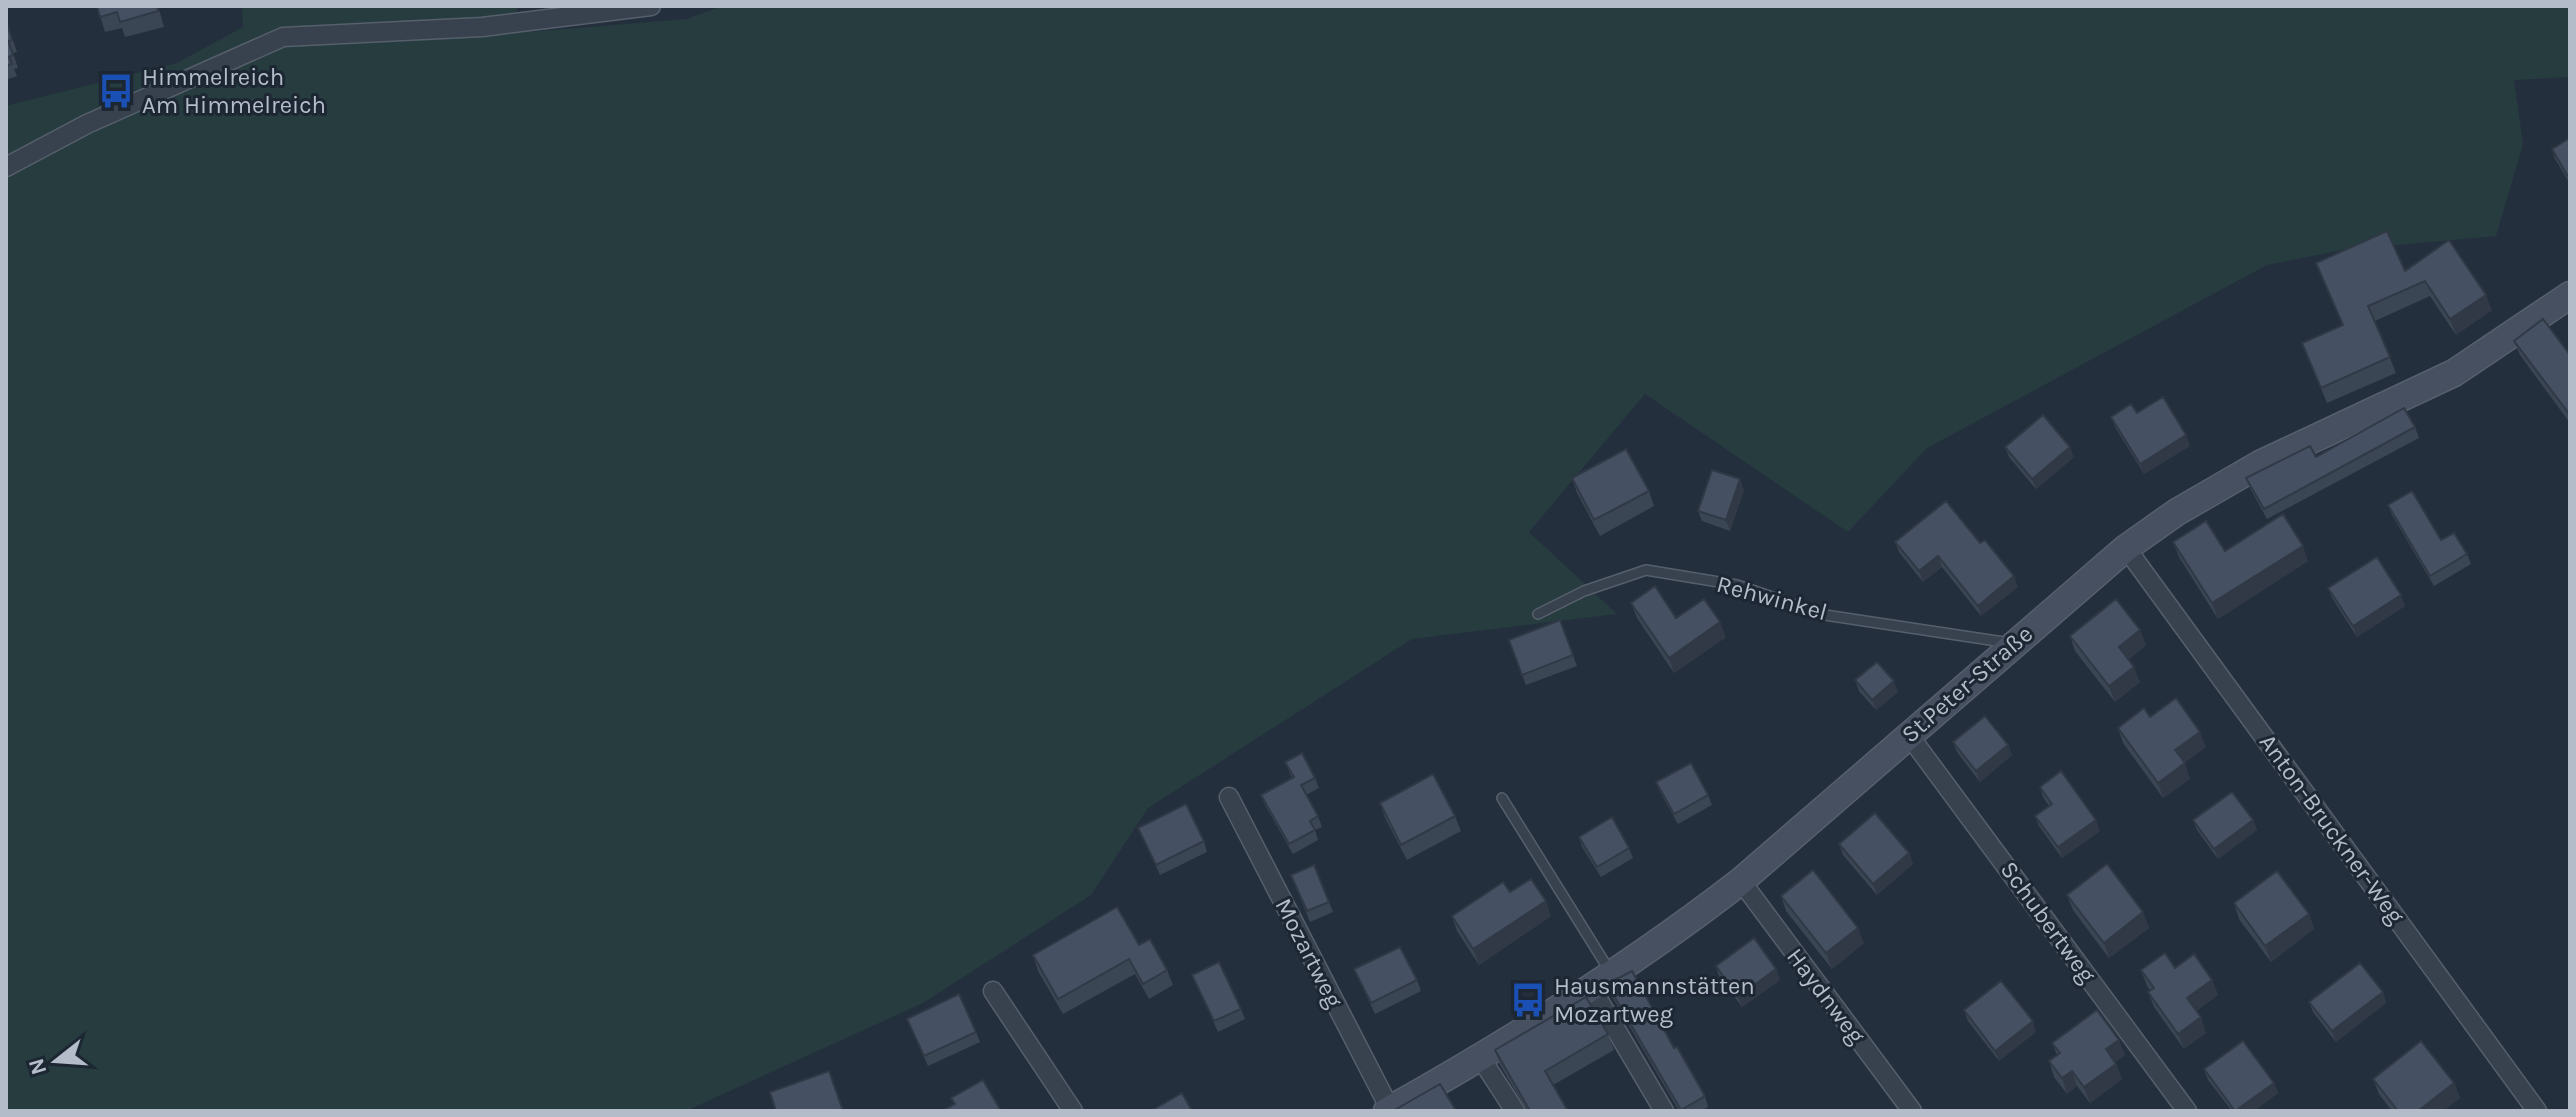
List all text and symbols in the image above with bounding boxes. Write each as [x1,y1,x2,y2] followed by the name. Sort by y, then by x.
[142,63,326,119] place label: Himmelreich Am Himmelreich
[97,72,135,110] bus stop icon: Himmelreich Am Himmelreich
[1714,570,1830,626] street label: Rehwinkel
[1896,620,2038,748] street label: St.Peter-Straße
[2254,729,2411,930] street label: Anton-Bruckner-Weg
[1995,856,2102,989] street label: Schubertweg
[1270,894,1349,1013] street label: Mozartweg
[1781,943,1871,1050] street label: Haydnweg
[1554,972,1755,1028] place label: Hausmannstätten Mozartweg
[1509,981,1547,1019] bus stop icon: Hausmannstätten Mozartweg
[16,1021,96,1101] north arrow
[23,1055,53,1078] text: N

